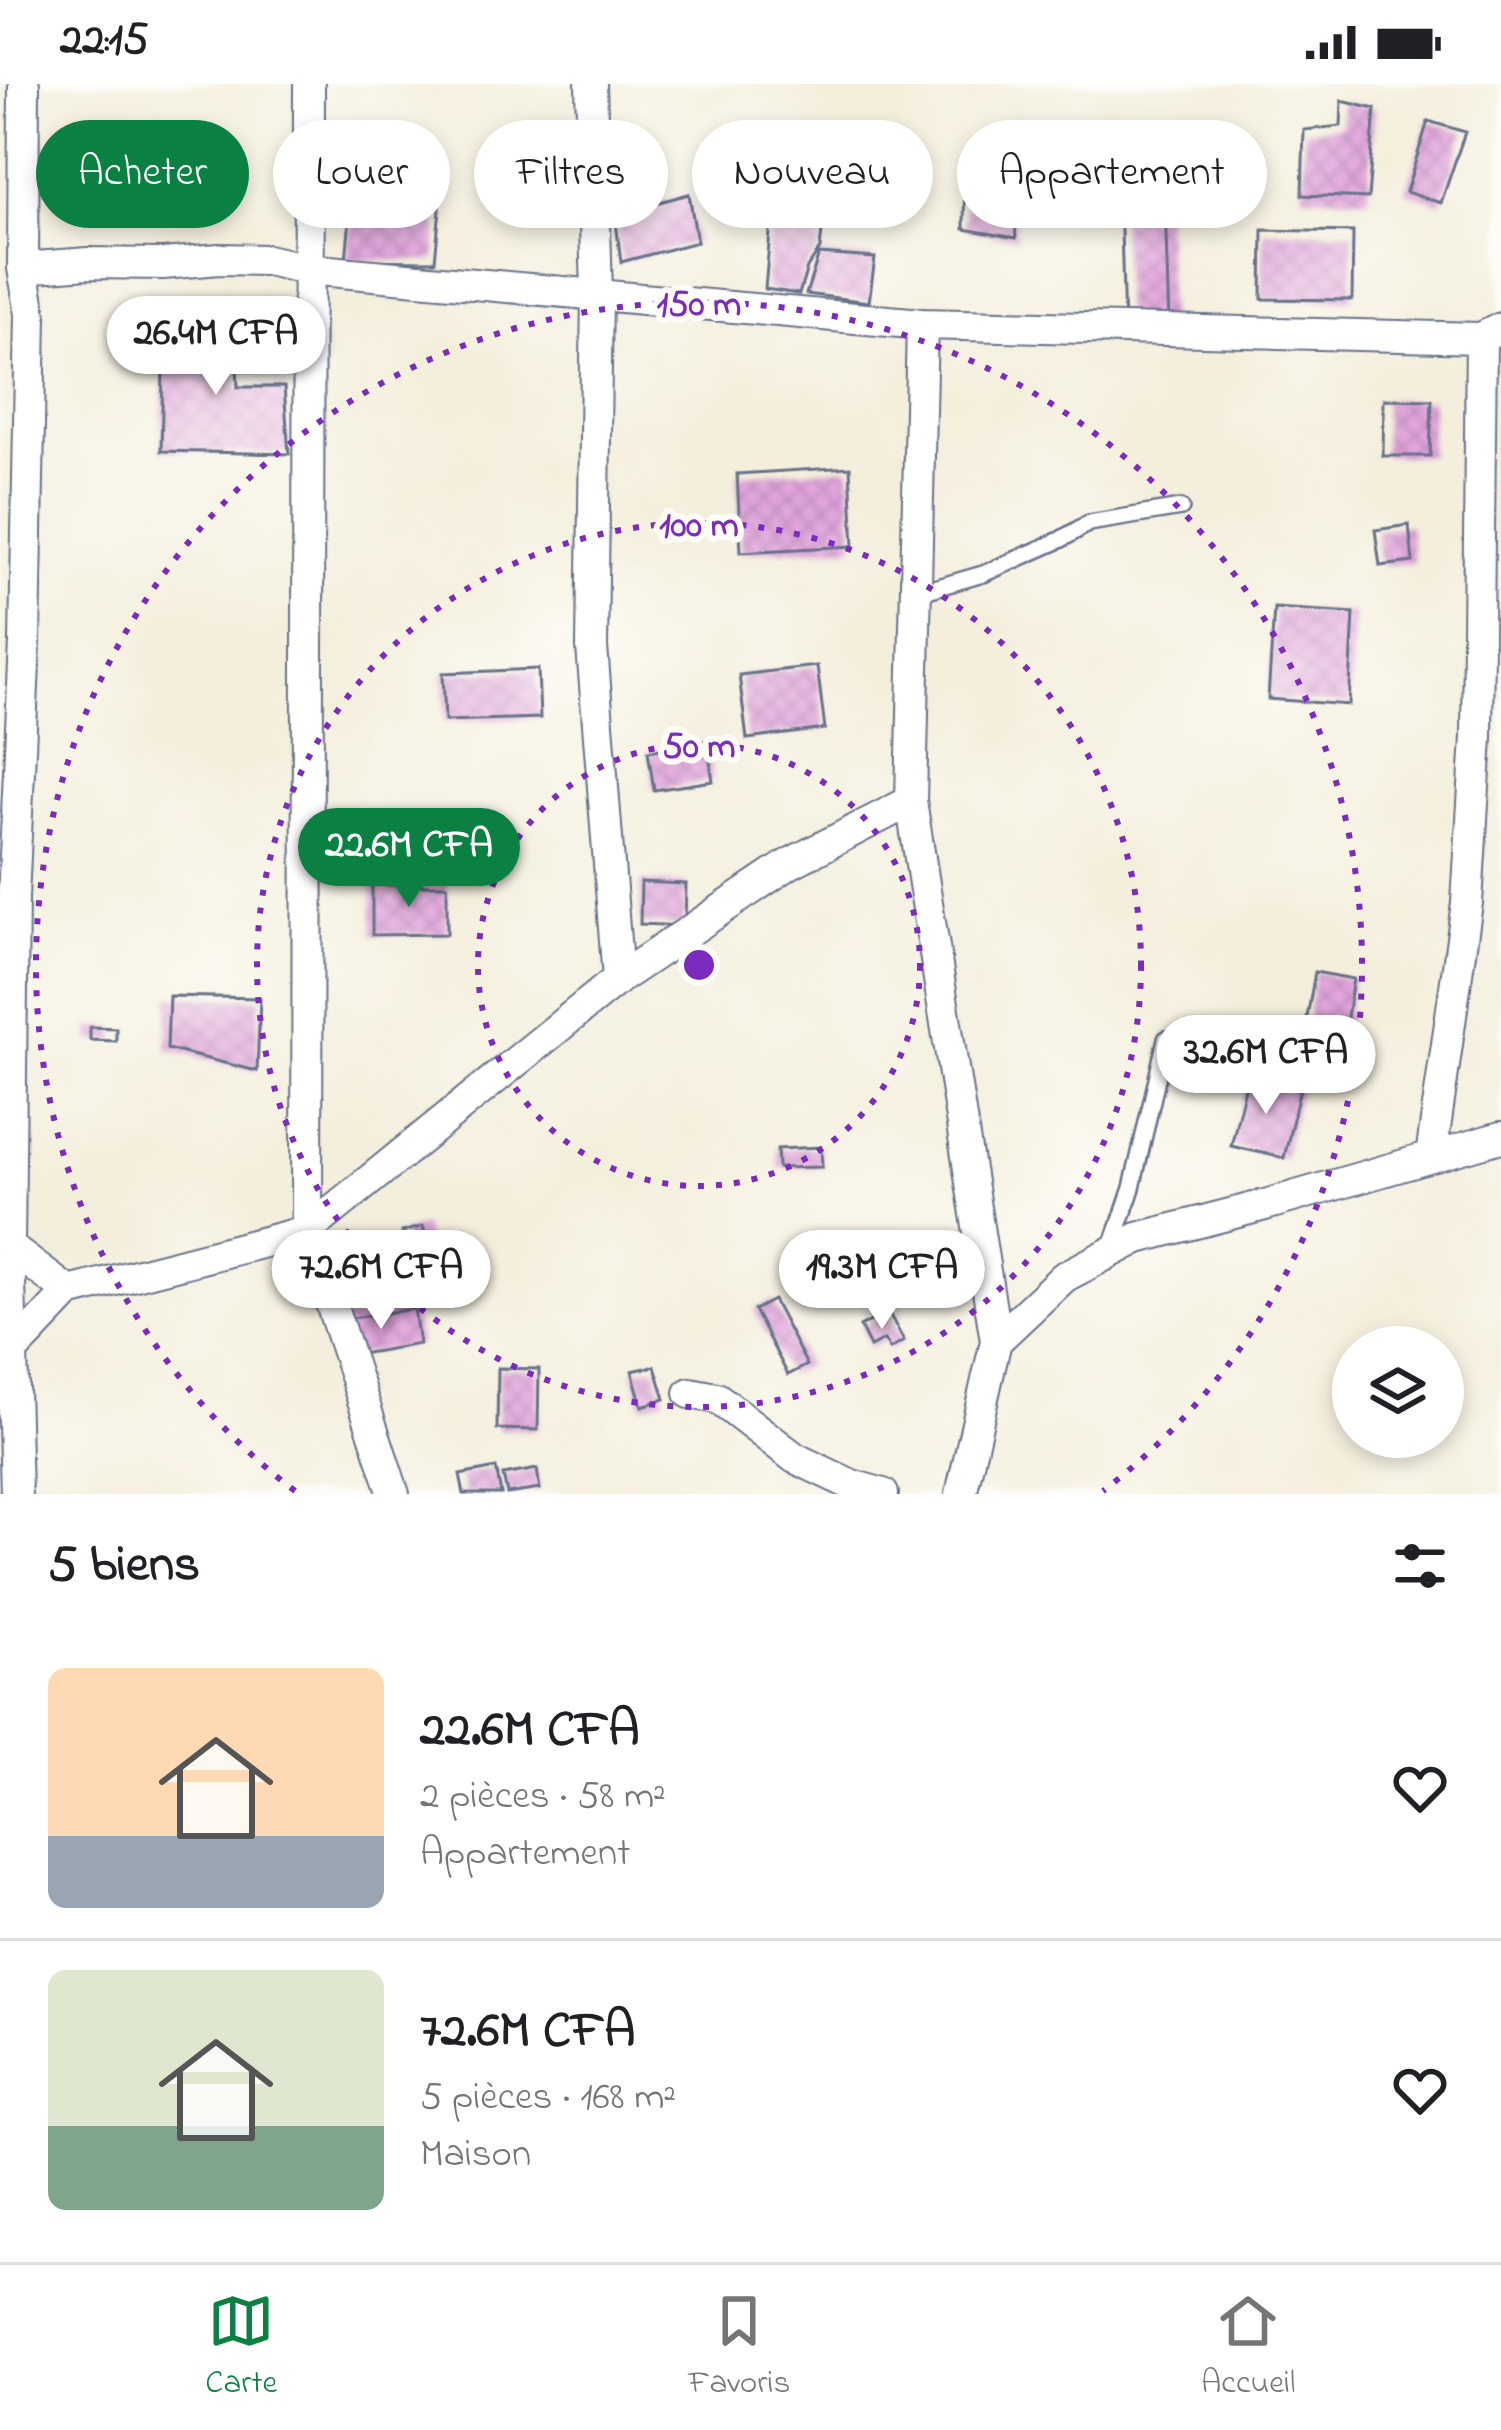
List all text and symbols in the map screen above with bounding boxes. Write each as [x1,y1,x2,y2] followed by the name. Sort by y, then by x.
[60,9,149,75] text: 22:15
[36,120,249,228] chip: Acheter
[273,120,450,228] chip: Louer
[474,120,668,228] chip: Filtres
[692,120,933,228] chip: Nouveau
[957,120,1267,228] chip: Appartement
[657,280,741,333] text: 150 m
[79,296,353,398] pin: 26.4M CFA
[134,306,298,363] text: 26.4M CFA
[659,501,739,554] text: 100 m
[662,722,736,775] text: 50 m
[272,808,546,910] pin: 22.6M CFA
[325,818,493,875] text: 22.6M CFA
[678,944,720,986] centre of rings
[1129,1015,1403,1117] pin: 32.6M CFA
[1184,1025,1348,1082] text: 32.6M CFA
[244,1230,518,1332] pin: 72.6M CFA
[745,1230,1019,1332] pin: 19.3M CFA
[299,1240,463,1297] text: 72.6M CFA
[806,1240,958,1297] text: 19.3M CFA
[1332,1326,1464,1458] map controls
[1332,1326,1464,1458] button: layers
[48,1529,200,1604] text: 5 biens
[1387,1533,1453,1599] icon: filters
[420,1694,640,1769] text: 22.6M CFA
[144,1716,288,1860] icon: home
[1387,1755,1453,1821] icon: heart
[420,1769,666,1826] text: 2 pièces · 58 m²
[420,1826,630,1883] text: Appartement
[420,1995,635,2070] text: 72.6M CFA
[144,2018,288,2162] icon: home
[1387,2057,1453,2123] icon: heart
[420,2070,676,2127] text: 5 pièces · 168 m²
[420,2127,531,2184] text: Maison
[205,2288,277,2408] tab: Carte
[688,2288,790,2408] tab: Favoris
[1201,2288,1296,2408] tab: Accueil

